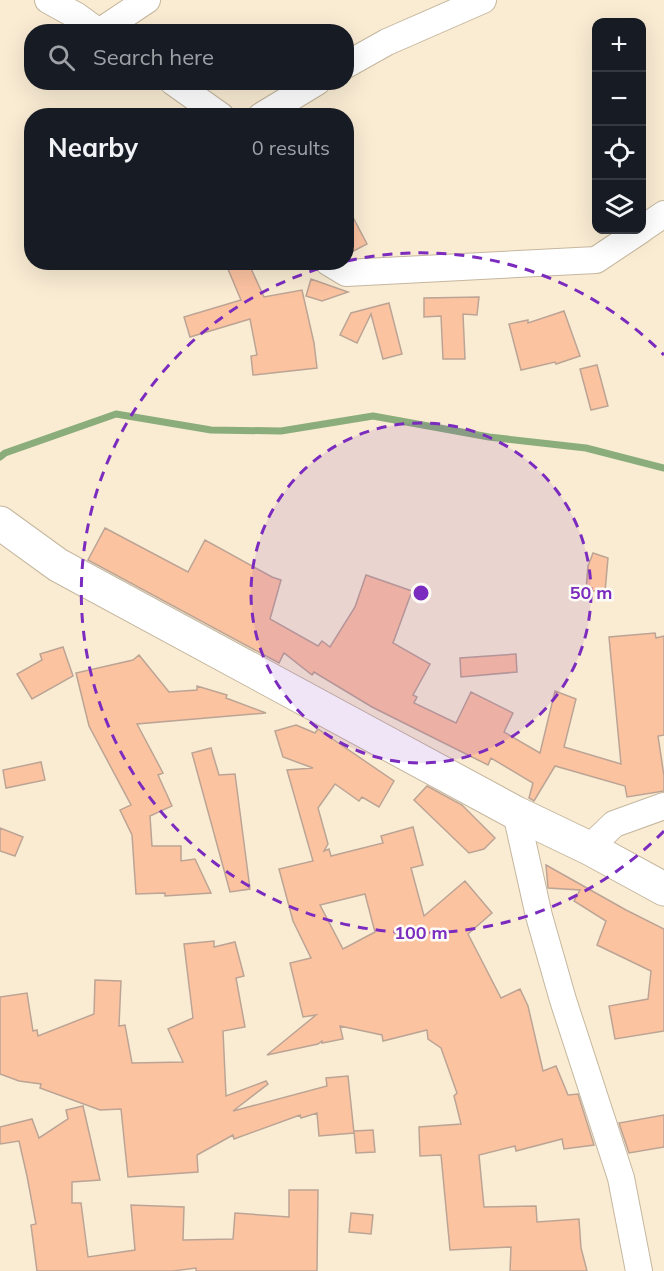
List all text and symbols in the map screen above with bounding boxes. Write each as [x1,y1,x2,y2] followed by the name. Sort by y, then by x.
[592,18,646,234] map controls
[592,18,646,72] button: +
[24,24,354,90] search box
[45,41,78,74] icon: search
[93,43,214,71] text: Search here
[592,72,646,126] button: −
[592,126,646,180] button: locate
[48,131,138,164] text: Nearby
[252,135,330,160] text: 0 results
[592,180,646,234] button: layers
[570,581,612,604] text: 50 m
[411,583,431,603] centre of rings
[394,921,448,944] text: 100 m

